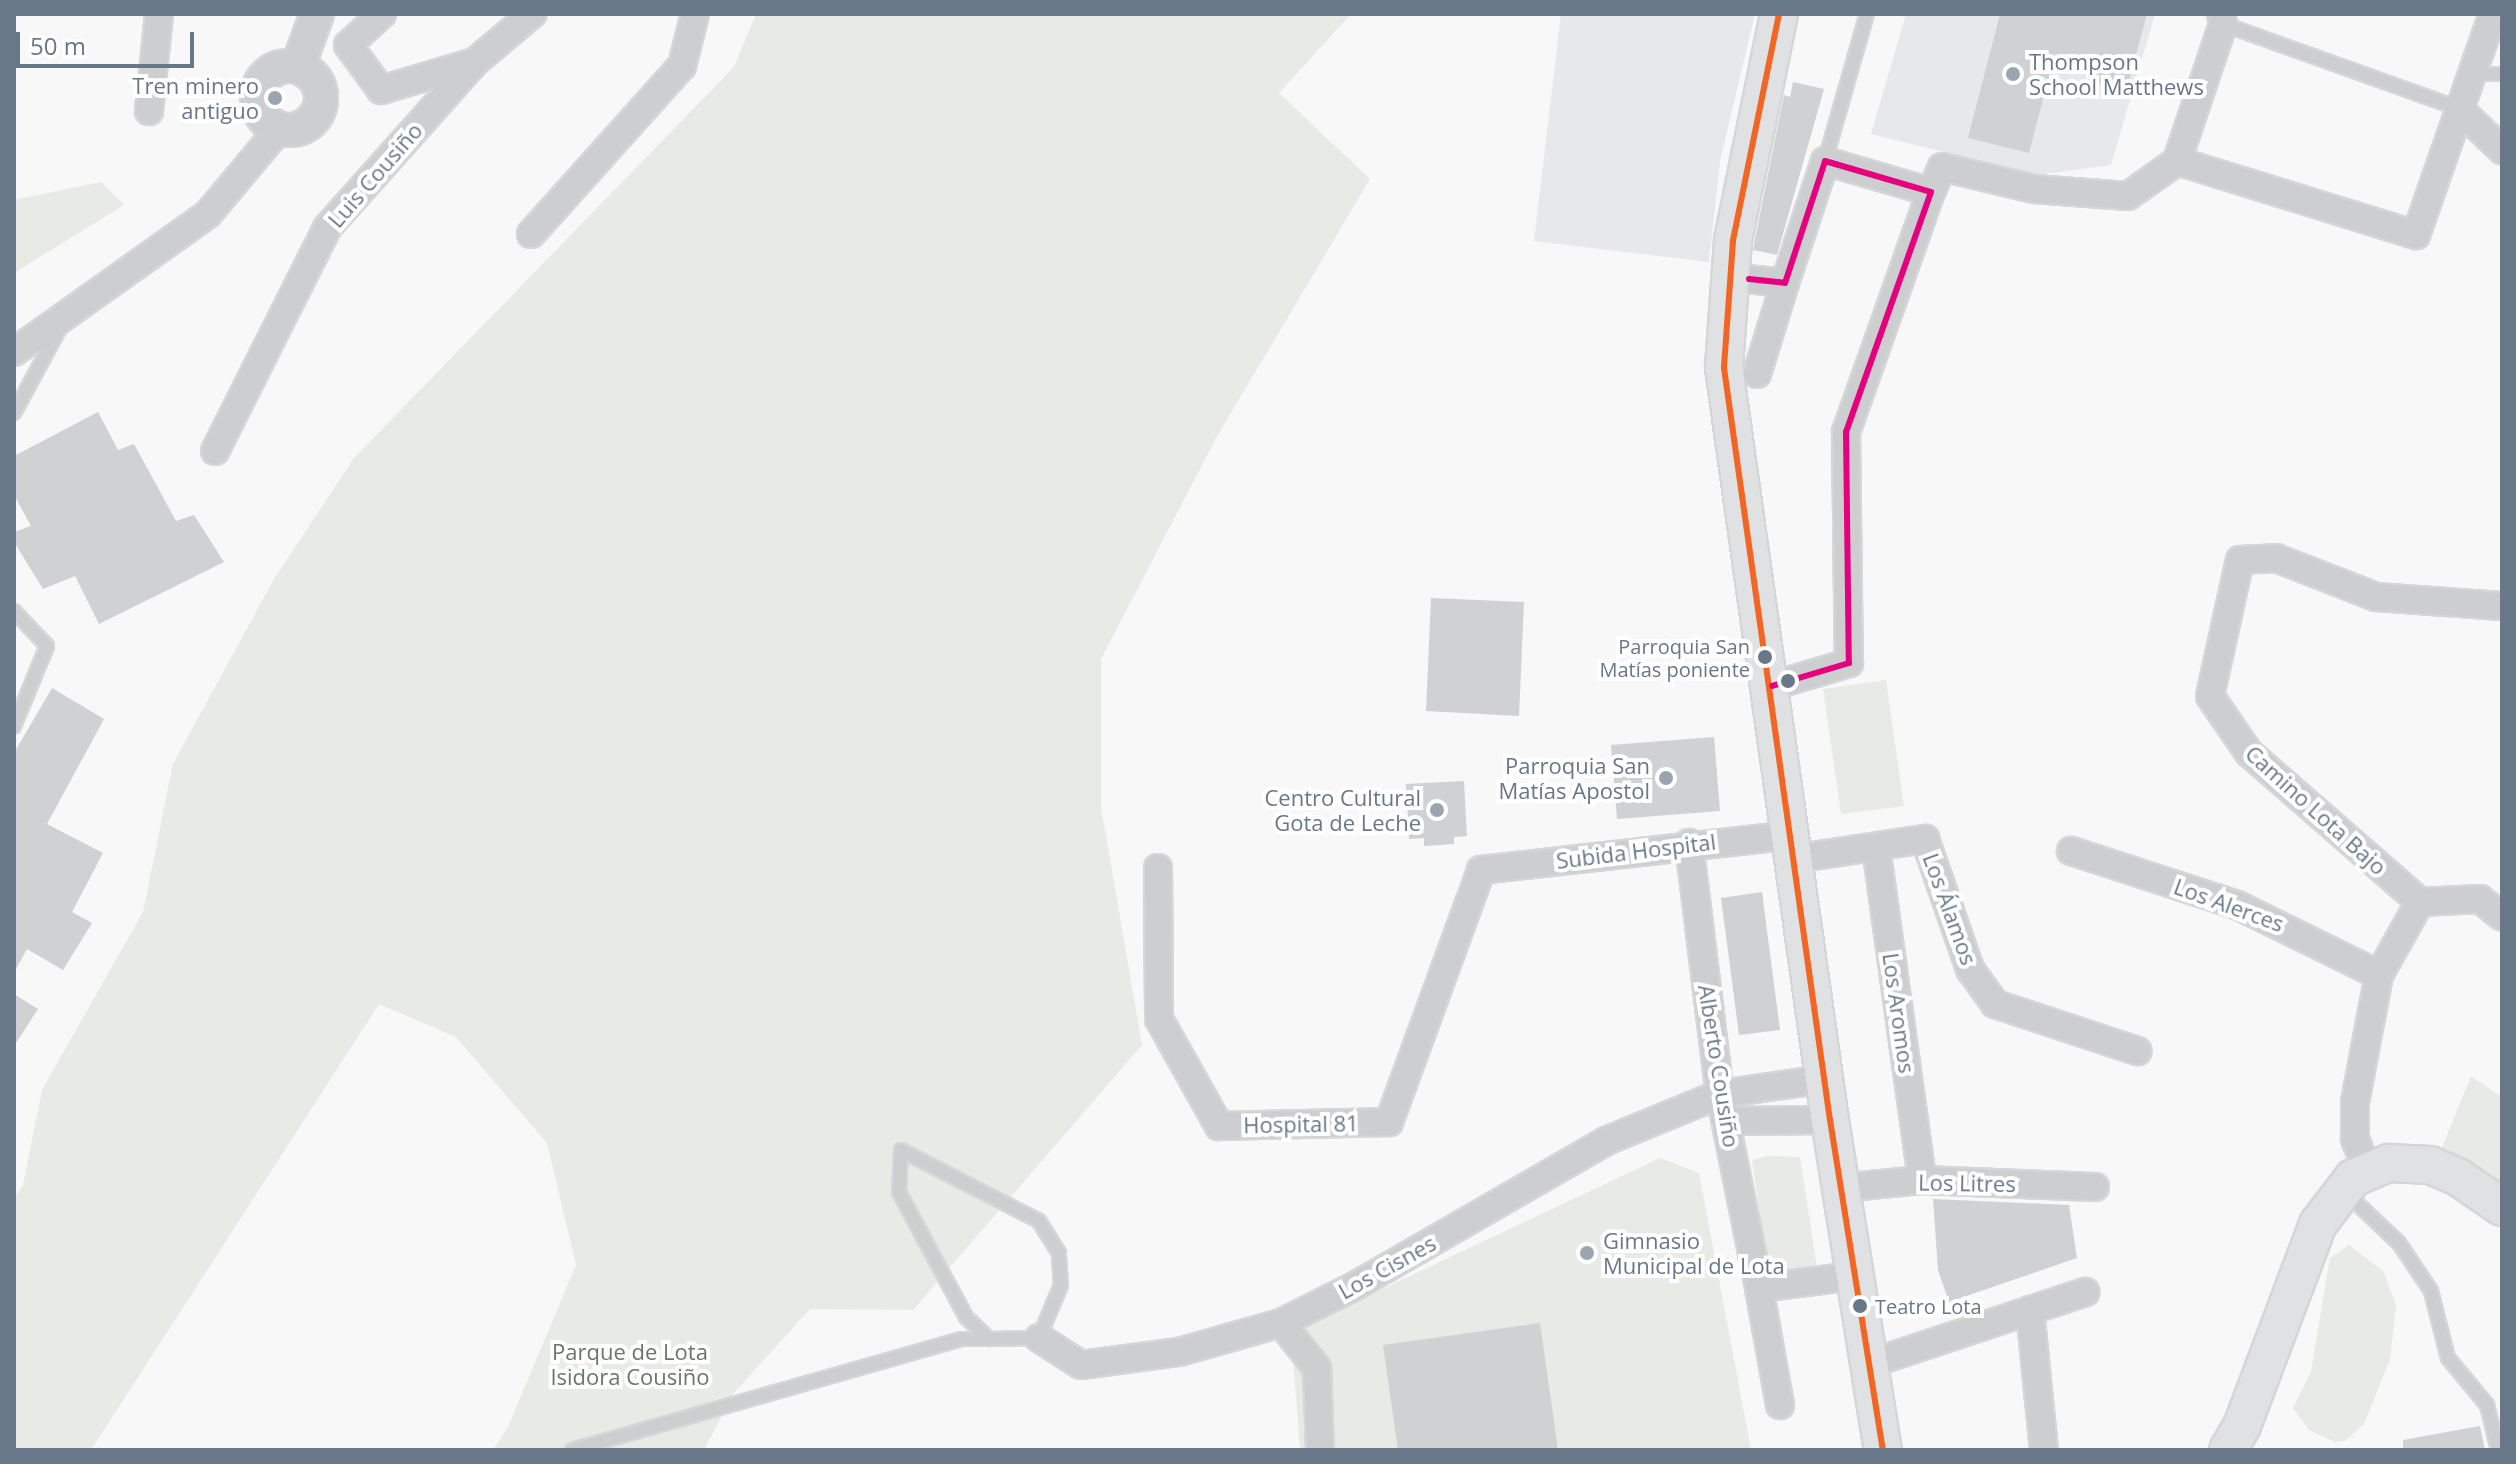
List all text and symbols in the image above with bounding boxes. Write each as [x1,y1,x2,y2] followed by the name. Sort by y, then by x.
[20,16,198,66] scale bar
[30,29,86,62] text: 50 m
[2029,48,2204,100] place label: Thompson School Matthews
[2004,65,2022,83] marker: Thompson School Matthews
[132,72,259,124] place label: Tren minero antiguo
[266,89,284,107] marker: Tren minero antiguo
[322,117,428,233] street label: Luis Cousiño
[1599,634,1750,681] place label: Parroquia San Matías poniente
[1757,649,1773,665] marker: Parroquia San Matías poniente
[1780,673,1796,689] unlabelled marker
[2240,740,2392,880] street label: Camino Lota Bajo
[1498,752,1650,804] place label: Parroquia San Matías Apostol
[1657,769,1675,787] marker: Parroquia San Matías Apostol
[1265,784,1421,836] place label: Centro Cultural Gota de Leche
[1428,801,1446,819] marker: Centro Cultural Gota de Leche
[1555,828,1717,874] street label: Subida Hospital
[1918,850,1982,968] street label: Los Álamos
[2170,873,2288,937] street label: Los Alerces
[1877,951,1921,1075] street label: Los Aromos
[1693,983,1745,1149] street label: Alberto Cousiño
[1243,1110,1359,1138] street label: Hospital 81
[1918,1169,2016,1197] street label: Los Litres
[1603,1227,1785,1278] place label: Gimnasio Municipal de Lota
[1334,1229,1440,1305] street label: Los Cisnes
[1578,1244,1596,1262] marker: Gimnasio Municipal de Lota
[1875,1294,1982,1318] place label: Teatro Lota
[1852,1298,1868,1314] marker: Teatro Lota
[550,1338,710,1390] park label: Parque de Lota Isidora Cousiño

